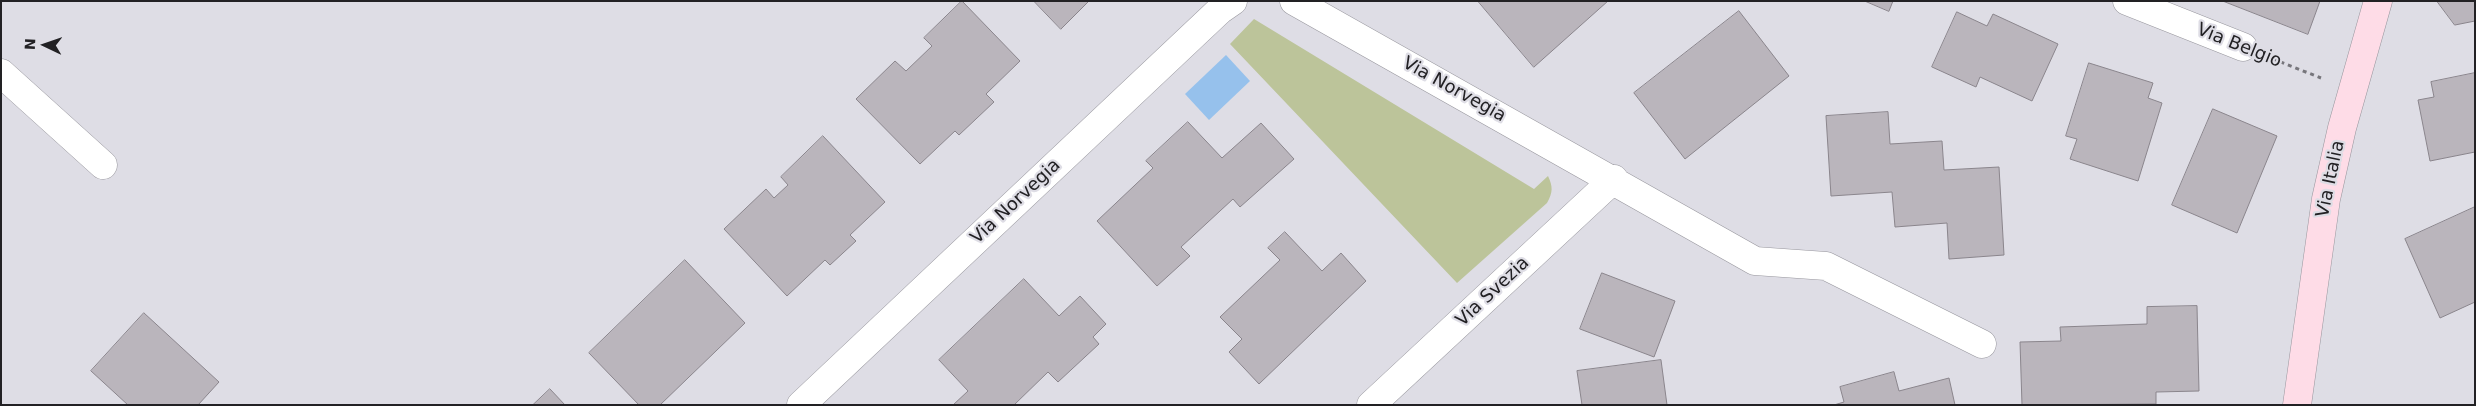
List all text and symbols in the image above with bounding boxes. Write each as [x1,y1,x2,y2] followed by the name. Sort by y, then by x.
[2193,19,2285,73] street label: Via Belgio
[20,20,70,70] north arrow
[22,38,38,50] text: N
[1399,53,1509,127] street label: Via Norvegia
[2312,139,2350,219] street label: Via Italia
[967,155,1065,249] street label: Via Norvegia
[1452,253,1534,331] street label: Via Svezia

